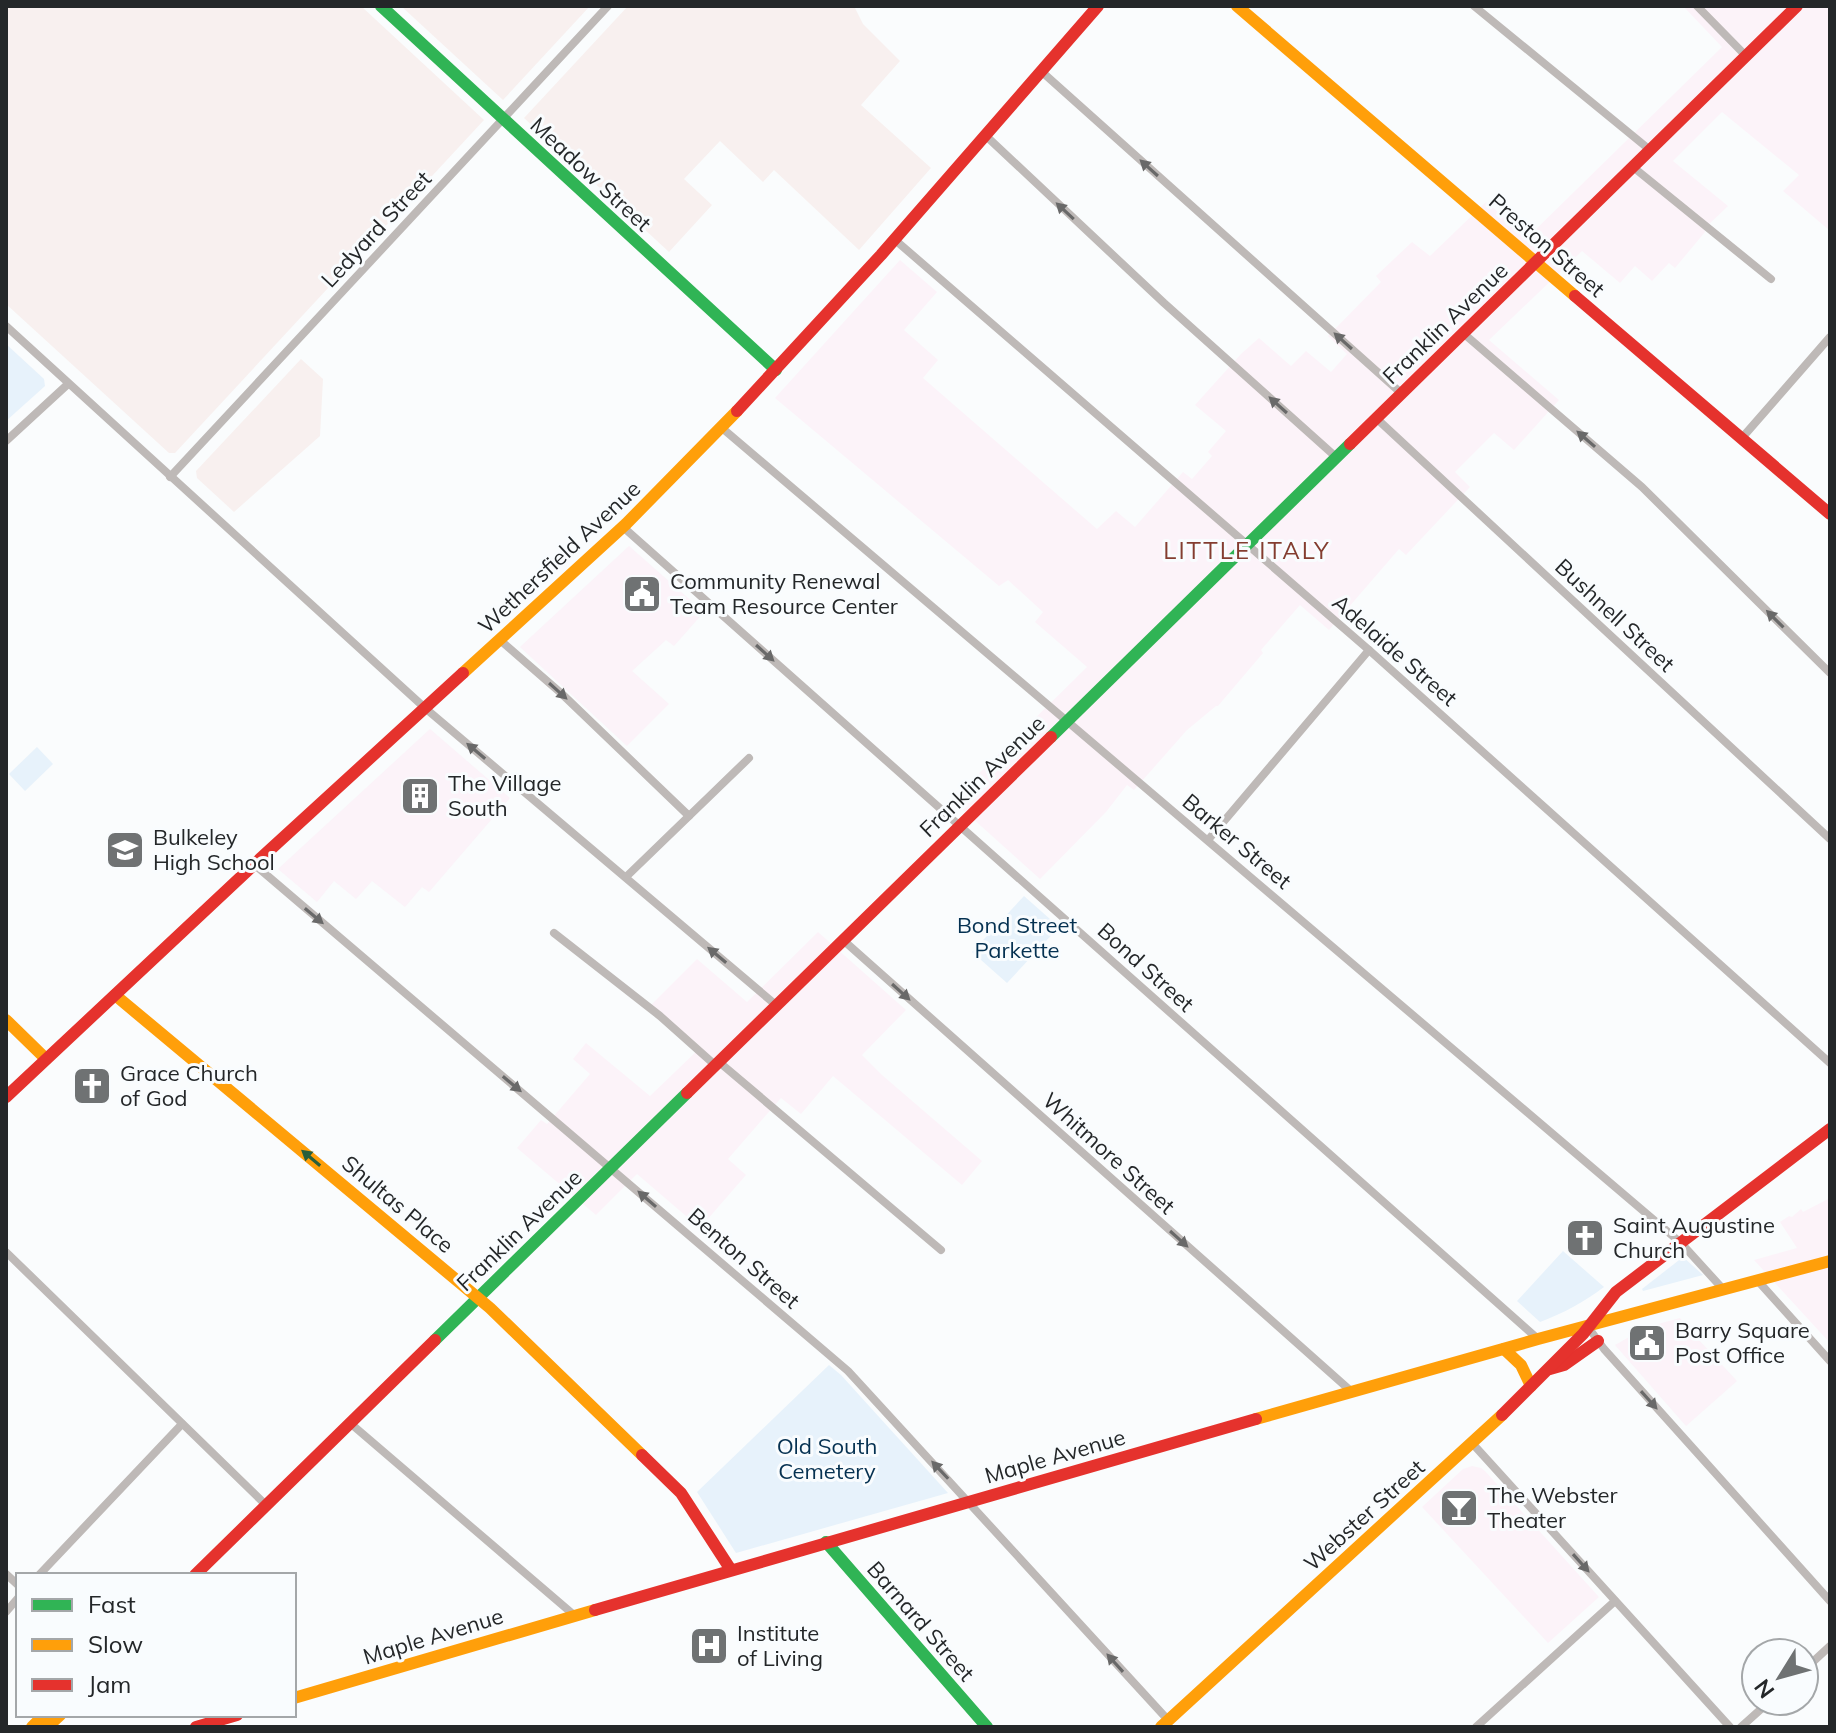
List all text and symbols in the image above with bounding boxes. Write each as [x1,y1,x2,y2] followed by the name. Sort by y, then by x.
[525,111,658,237] street label: Meadow Street
[1140,160,1160,177] one-way arrow
[315,165,437,293] street label: Ledyard Street
[1483,187,1611,303] street label: Preston Street
[1056,202,1075,220] one-way arrow
[1377,256,1513,390] street label: Franklin Avenue
[1334,333,1353,351] one-way arrow
[1269,397,1289,414] one-way arrow
[1577,431,1596,449] one-way arrow
[472,475,646,639] street label: Wethersfield Avenue
[1163,535,1331,565] district label: LITTLE ITALY
[1549,552,1681,678] street label: Bushnell Street
[670,567,898,620] place label: Community Renewal Team Resource Center
[621,573,663,615] public building icon: Community Renewal Team Resource Center
[1327,588,1464,712] street label: Adelaide Street
[1766,610,1785,628] one-way arrow
[755,644,775,661] one-way arrow
[548,682,568,699] one-way arrow
[914,709,1050,843] street label: Franklin Avenue
[466,743,486,760] one-way arrow
[448,769,561,822] place label: The Village South
[399,775,441,817] building icon: The Village South
[1177,787,1297,895] street label: Barker Street
[153,823,275,876] place label: Bulkeley High School
[104,829,146,871] school or university icon: Bulkeley High School
[304,907,324,924] one-way arrow
[957,911,1077,964] park label: Bond Street Parkette
[1092,916,1200,1018] street label: Bond Street
[707,947,727,964] one-way arrow
[891,983,911,1000] one-way arrow
[120,1059,258,1112] place label: Grace Church of God
[71,1065,113,1107] church icon: Grace Church of God
[502,1075,522,1092] one-way arrow
[1037,1086,1181,1220] street label: Whitmore Street
[336,1149,460,1259] street label: Shultas Place
[301,1150,321,1167] one-way arrow
[451,1163,587,1297] street label: Franklin Avenue
[637,1191,657,1208] one-way arrow
[682,1202,806,1315] street label: Benton Street
[1613,1211,1775,1264] place label: Saint Augustine Church
[1564,1217,1606,1259] church icon: Saint Augustine Church
[1169,1230,1189,1247] one-way arrow
[1675,1316,1810,1369] place label: Barry Square Post Office
[1626,1322,1668,1364] public building icon: Barry Square Post Office
[1640,1390,1657,1410] one-way arrow
[982,1423,1128,1489] street label: Maple Avenue
[777,1432,877,1485] park label: Old South Cemetery
[1298,1453,1431,1577] street label: Webster Street
[931,1461,949,1480] one-way arrow
[1487,1481,1618,1534] place label: The Webster Theater
[1438,1487,1480,1529] bar icon: The Webster Theater
[1572,1553,1589,1573] one-way arrow
[861,1555,981,1687] street label: Barnard Street
[16,1573,296,1717] legend
[88,1589,136,1619] text: Fast
[360,1601,506,1671] street label: Maple Avenue
[737,1619,823,1672] place label: Institute of Living
[688,1625,730,1667] hospital icon: Institute of Living
[88,1629,143,1659] text: Slow
[1740,1637,1820,1717] north arrow
[1107,1653,1125,1672] one-way arrow
[88,1669,131,1699] text: Jam
[1748,1674,1780,1704] text: N

